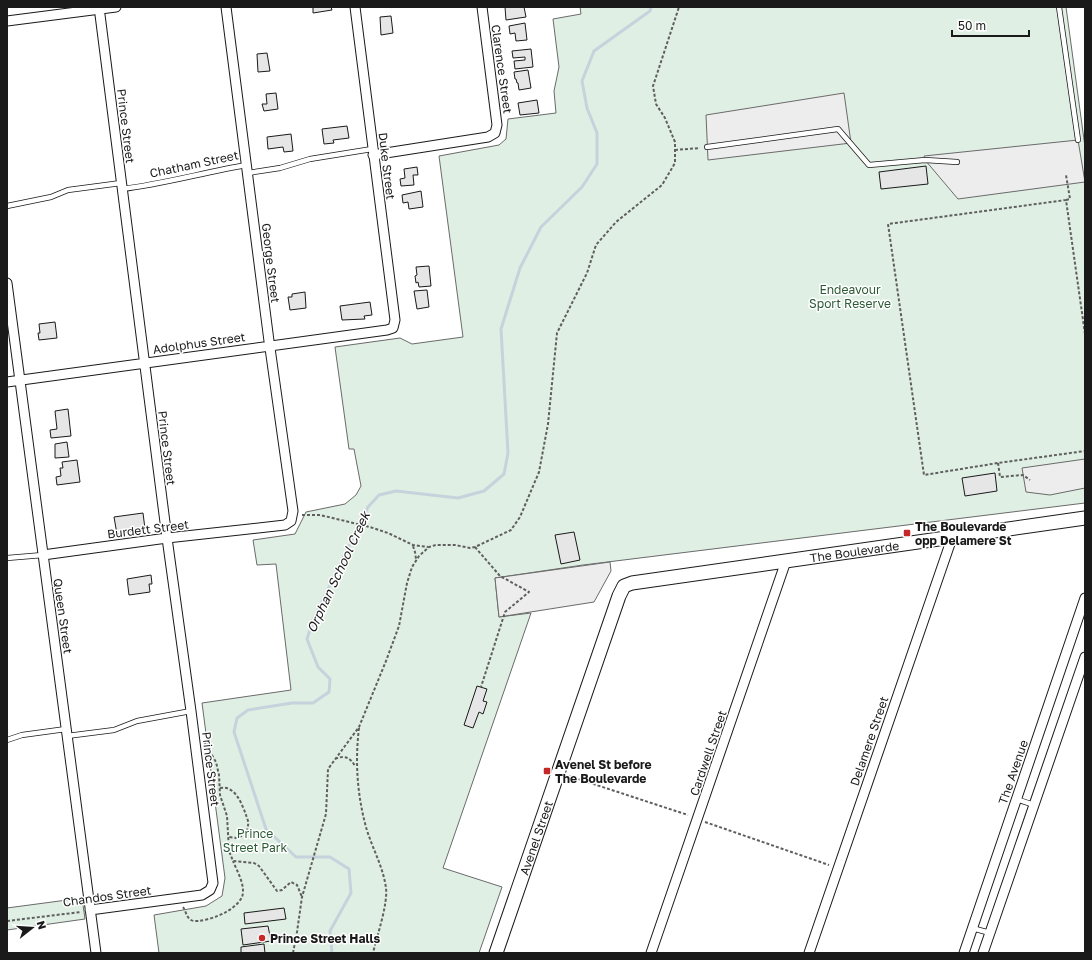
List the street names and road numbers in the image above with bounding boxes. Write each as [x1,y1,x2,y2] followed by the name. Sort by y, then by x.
[488,24,516,115] street label: Clarence Street
[114,88,138,164] street label: Prince Street
[375,131,399,201] street label: Duke Street
[148,147,240,181] street label: Chatham Street
[259,222,283,304] street label: George Street
[152,329,246,357] street label: Adolphus Street
[155,410,179,486] street label: Prince Street
[106,517,190,541] street label: Burdett Street
[809,537,900,565] street label: The Boulevarde
[50,577,76,655] street label: Queen Street
[847,694,891,788] street label: Delamere Street
[686,708,730,798] street label: Cardwell Street
[199,731,223,807] street label: Prince Street
[995,738,1031,806] street label: The Avenue
[516,798,556,877] street label: Avenel Street
[62,882,152,910] street label: Chandos Street

